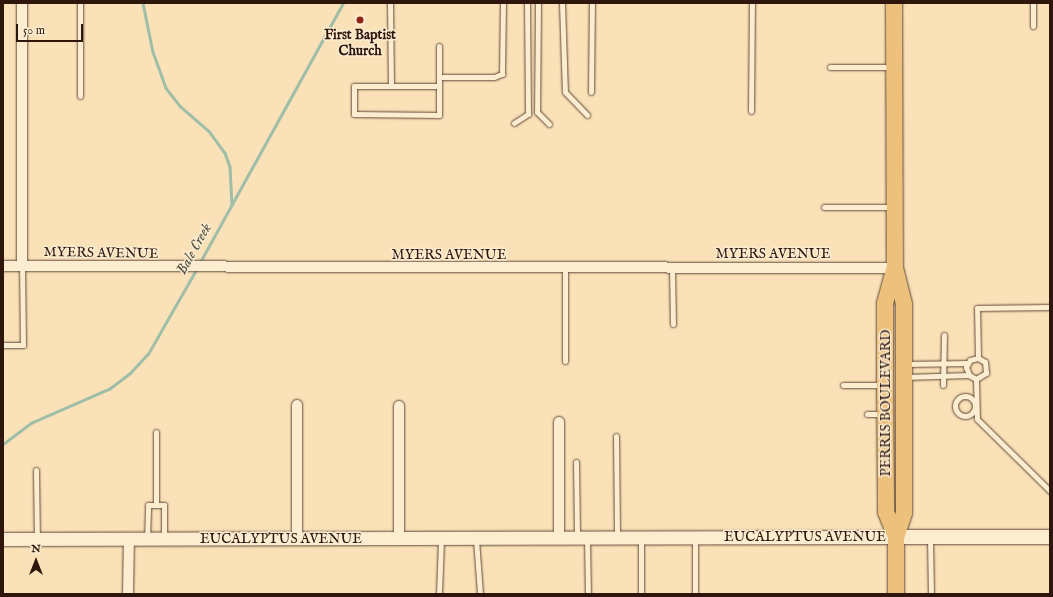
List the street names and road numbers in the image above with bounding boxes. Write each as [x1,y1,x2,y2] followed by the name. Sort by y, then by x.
[43,244,159,262] street label: MYERS AVENUE
[716,246,830,262] street label: MYERS AVENUE
[392,247,506,263] street label: MYERS AVENUE
[878,329,894,477] street label: PERRIS BOULEVARD
[724,529,886,545] street label: EUCALYPTUS AVENUE
[200,531,362,547] street label: EUCALYPTUS AVENUE

